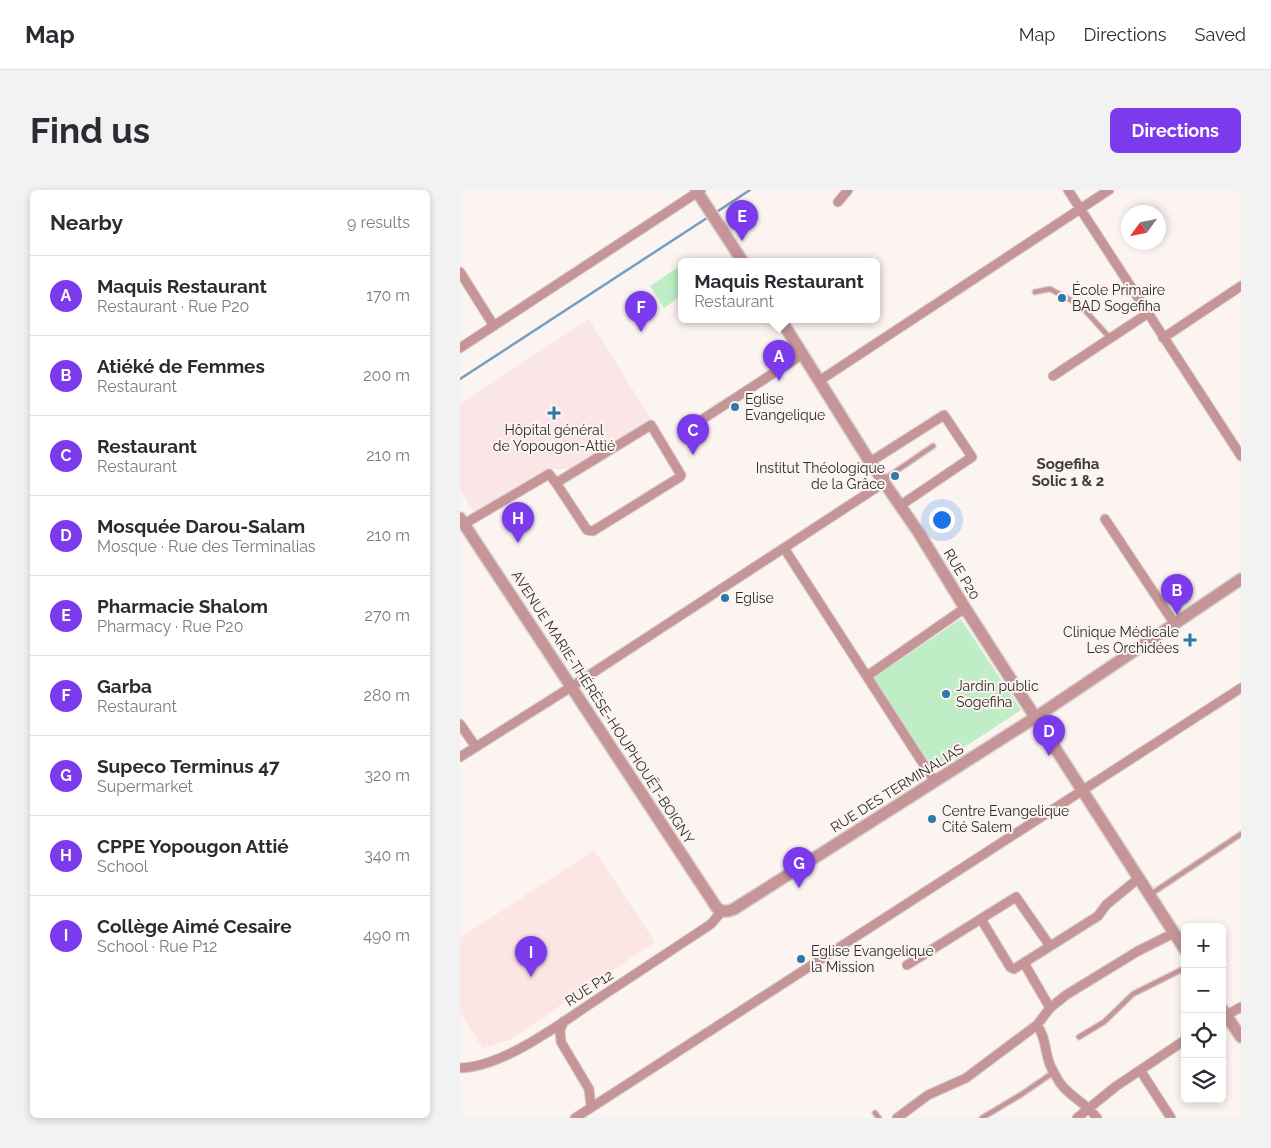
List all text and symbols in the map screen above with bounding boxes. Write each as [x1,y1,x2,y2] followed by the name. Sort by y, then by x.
[25,20,75,49] text: Map
[1019,24,1055,45] text: Map
[1083,24,1167,45] text: Directions
[1195,24,1246,45] text: Saved
[1110,108,1241,153] button: Directions
[30,110,150,151] text: Find us
[726,200,758,241] pin: E
[1121,205,1166,250] north arrow
[50,210,123,235] text: Nearby
[347,213,410,232] text: 9 results
[678,258,880,323] popup
[694,270,864,292] text: Maquis Restaurant
[97,275,267,297] text: Maquis Restaurant
[1072,281,1165,314] place label: École Primaire BAD Sogefiha
[61,286,71,305] text: A
[366,286,410,305] text: 170 m
[625,291,657,332] pin: F
[694,292,774,311] text: Restaurant
[1056,292,1068,304] marker: École Primaire BAD Sogefiha
[97,297,249,316] text: Restaurant · Rue P20
[763,340,795,381] pin: A
[97,355,265,377] text: Atiéké de Femmes
[61,366,71,385] text: B
[363,366,410,385] text: 200 m
[97,377,177,396] text: Restaurant
[745,391,825,423] place label: Eglise Evangelique
[729,401,741,413] marker: Eglise Evangelique
[547,406,561,420] marker: Hôpital général de Yopougon-Attié
[677,414,709,455] pin: C
[493,422,615,454] place label: Hôpital général de Yopougon-Attié
[97,435,197,457] text: Restaurant
[61,446,71,465] text: C
[366,446,410,465] text: 210 m
[1032,455,1104,490] district label: Sogefiha Solic 1 & 2
[97,457,177,476] text: Restaurant
[756,460,885,492] place label: Institut Théologique de la Grâce
[889,470,901,482] marker: Institut Théologique de la Grâce
[502,502,534,543] pin: H
[929,507,955,533] your location
[97,515,305,537] text: Mosquée Darou-Salam
[60,526,72,545] text: D
[366,526,410,545] text: 210 m
[97,537,316,556] text: Mosque · Rue des Terminalias
[941,546,983,602] street label: RUE P20
[508,566,699,847] street label: AVENUE MARIE-THÉRÈSE-HOUPHOUËT-BOIGNY
[1161,574,1193,615] pin: B
[735,590,774,606] place label: Eglise
[719,592,731,604] marker: Eglise
[97,595,268,617] text: Pharmacie Shalom
[61,606,71,625] text: E
[365,606,410,625] text: 270 m
[97,617,244,636] text: Pharmacy · Rue P20
[1063,624,1179,656] place label: Clinique Médicale Les Orchidées
[1183,633,1197,647] marker: Clinique Médicale Les Orchidées
[97,675,152,697] text: Garba
[956,678,1039,710] place label: Jardin public Sogefiha
[61,686,71,705] text: F
[364,686,410,705] text: 280 m
[940,688,952,700] marker: Jardin public Sogefiha
[97,697,177,716] text: Restaurant
[1033,715,1065,756] pin: D
[828,740,967,835] street label: RUE DES TERMINALIAS
[97,755,280,777] text: Supeco Terminus 47
[60,766,72,785] text: G
[365,766,410,785] text: 320 m
[97,777,193,796] text: Supermarket
[942,803,1069,835] place label: Centre Evangelique Cité Salem
[926,813,938,825] marker: Centre Evangelique Cité Salem
[97,835,289,857] text: CPPE Yopougon Attié
[60,846,72,865] text: H
[364,846,410,865] text: 340 m
[783,847,815,888] pin: G
[97,857,148,876] text: School
[97,915,292,937] text: Collège Aimé Cesaire
[1181,923,1226,1103] map controls
[1181,923,1226,968] button: +
[64,926,68,945] text: I
[363,926,410,945] text: 490 m
[515,936,547,977] pin: I
[97,937,217,956] text: School · Rue P12
[811,943,934,975] place label: Eglise Evangelique la Mission
[795,953,807,965] marker: Eglise Evangelique la Mission
[562,967,616,1009] street label: RUE P12
[1181,968,1226,1013] button: −
[1181,1013,1226,1058] button: locate
[1181,1058,1226,1103] button: layers

